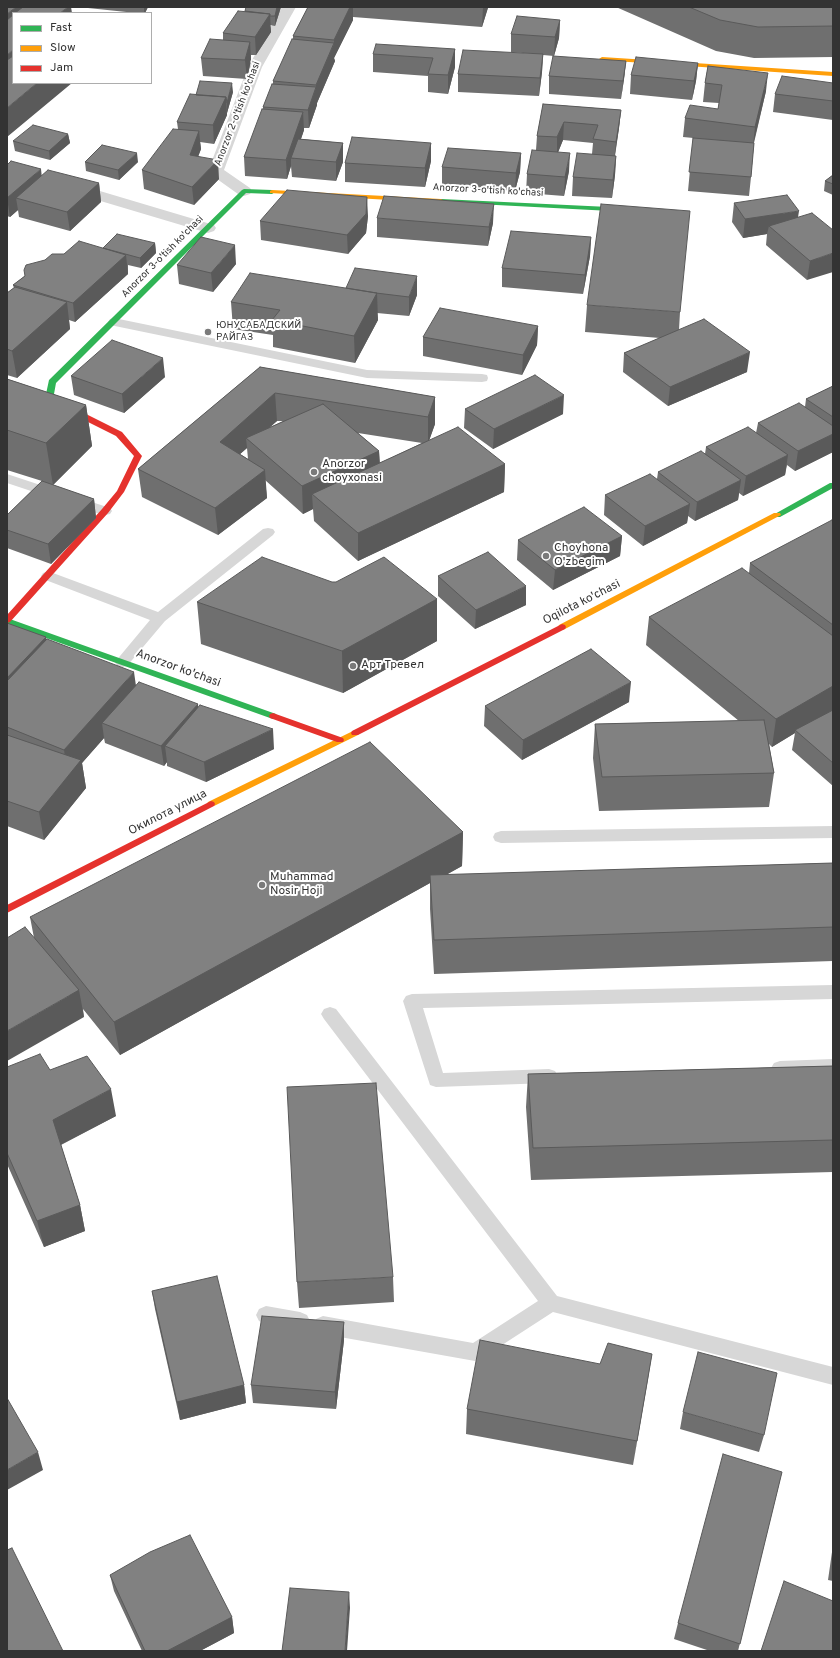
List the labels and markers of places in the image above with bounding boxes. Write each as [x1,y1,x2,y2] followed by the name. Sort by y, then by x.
[216,320,301,344] place label: ЮНУСАБАДСКИЙ РАЙГАЗ
[203,327,213,337] marker: ЮНУСАБАДСКИЙ РАЙГАЗ
[322,458,382,486] place label: Anorzor choyxonasi
[309,467,319,477] marker: Anorzor choyxonasi
[554,542,608,570] place label: Choyhona O'zbegim
[541,551,551,561] marker: Choyhona O'zbegim
[361,659,424,673] place label: Арт Тревел
[348,661,358,671] marker: Арт Тревел
[270,871,333,899] place label: Muhammad Nosir Hoji
[257,880,267,890] marker: Muhammad Nosir Hoji

